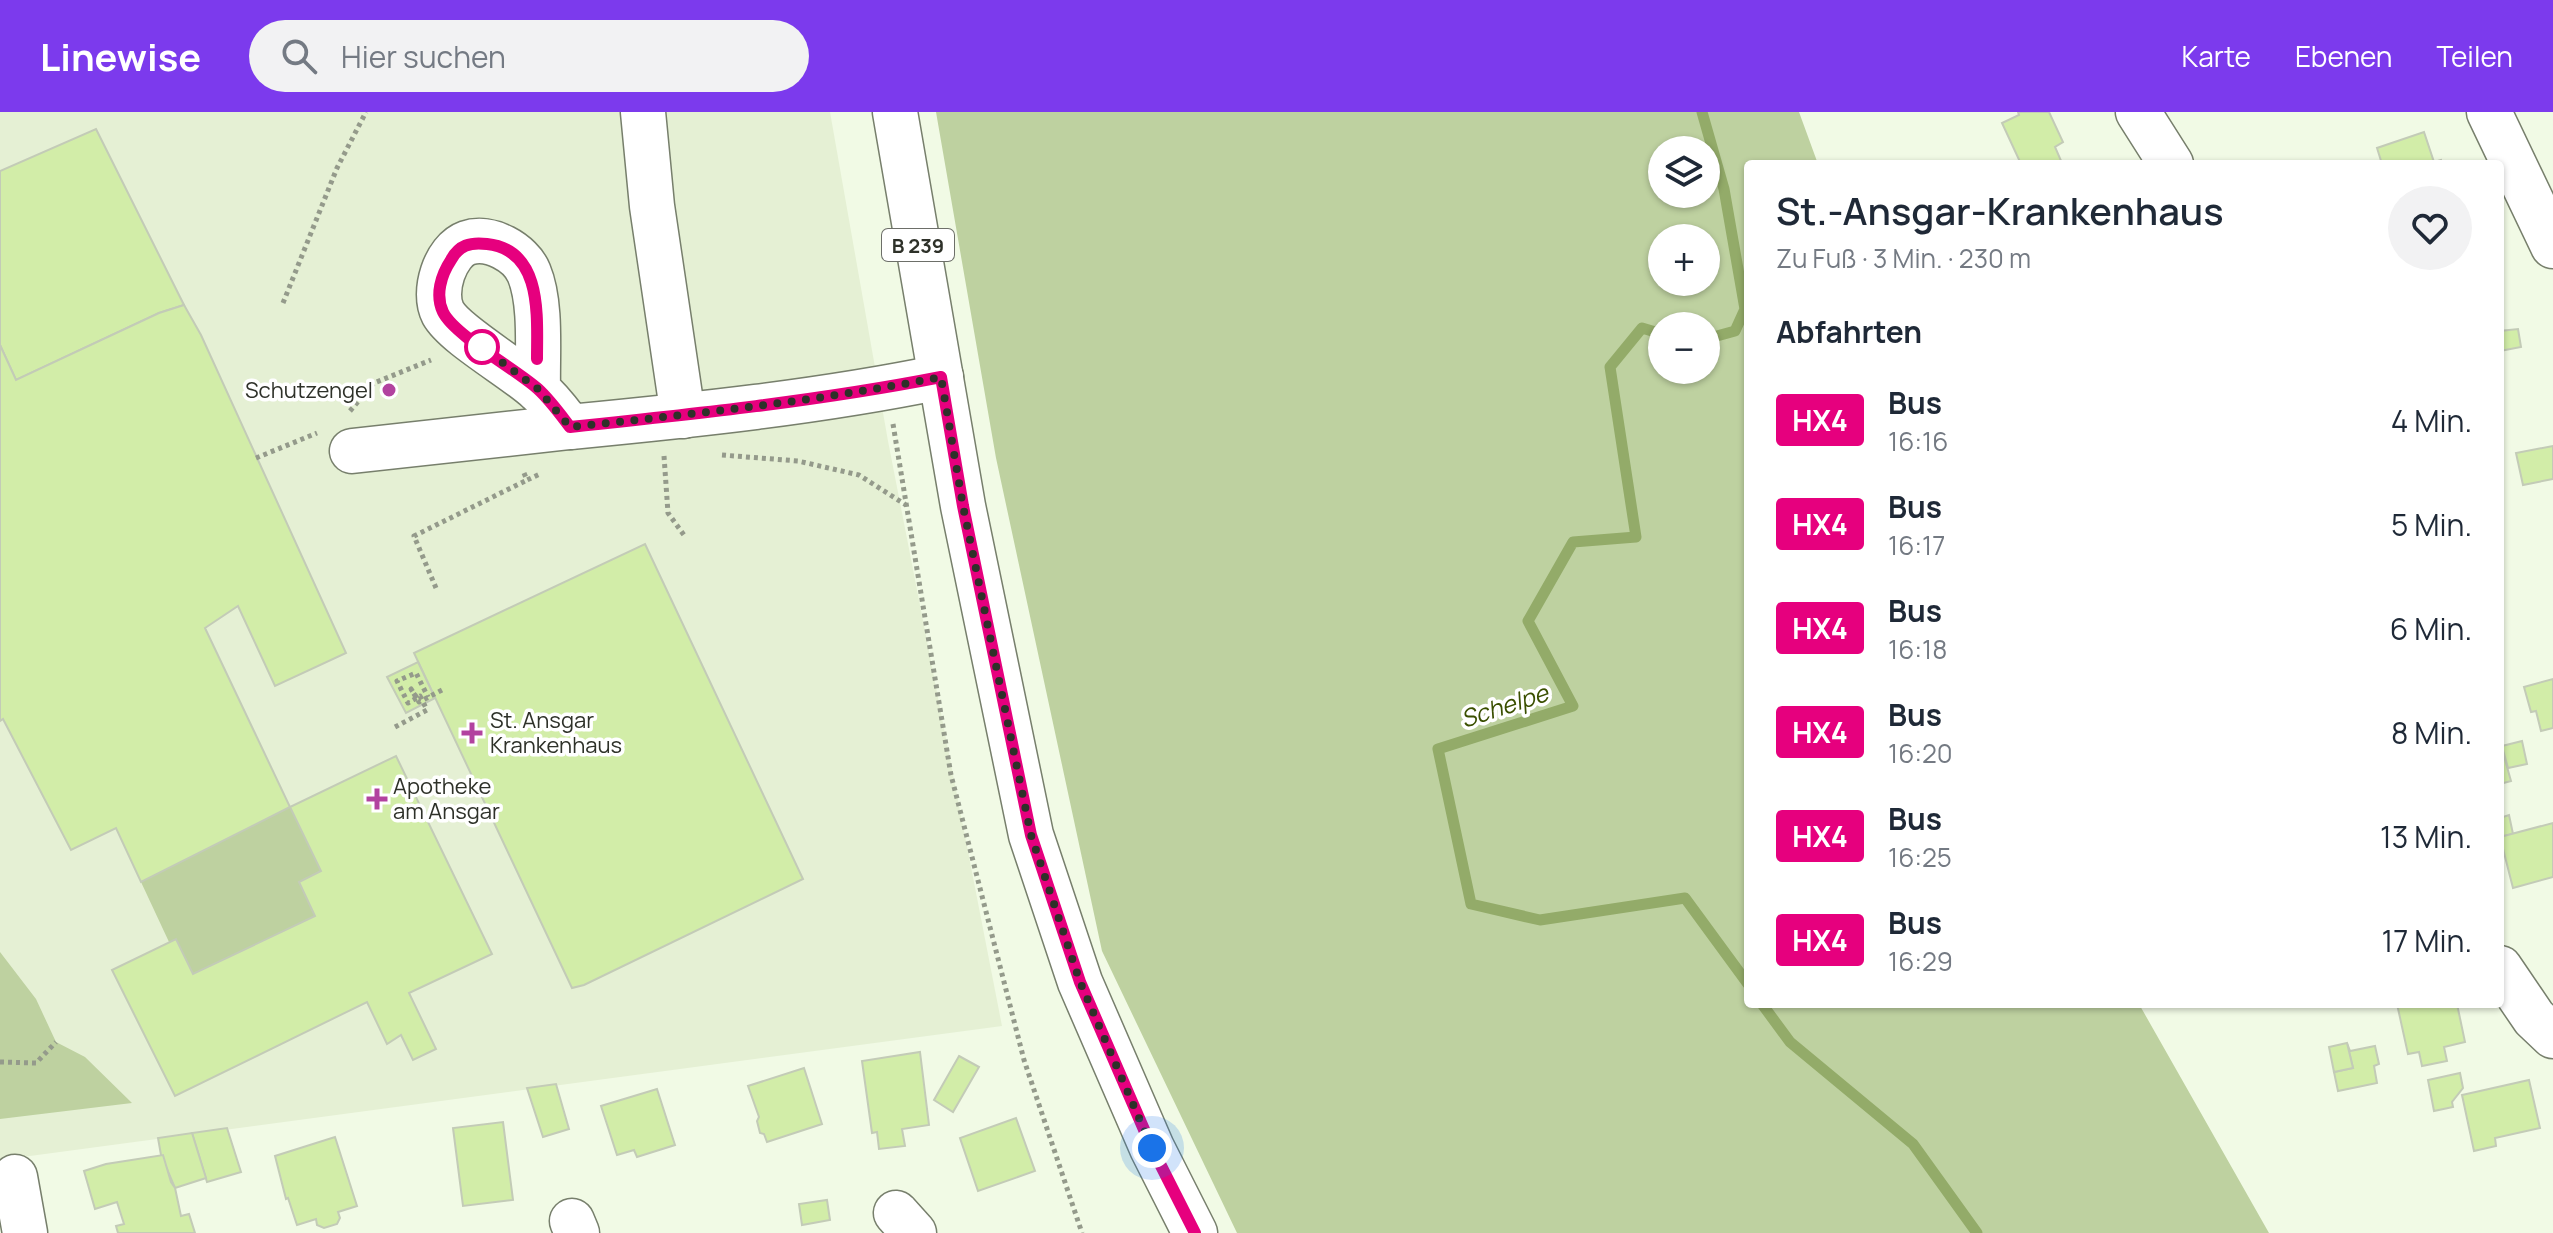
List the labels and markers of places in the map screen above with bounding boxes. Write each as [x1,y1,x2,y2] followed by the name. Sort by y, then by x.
[465,330,499,364] unlabelled marker
[245,375,373,405] place label: Schutzengel
[380,381,398,399] marker: Schutzengel
[490,705,622,760] place label: St. Ansgar Krankenhaus
[461,722,483,744] marker: St. Ansgar Krankenhaus
[393,771,500,826] place label: Apotheke am Ansgar
[368,790,386,808] marker: Apotheke am Ansgar

